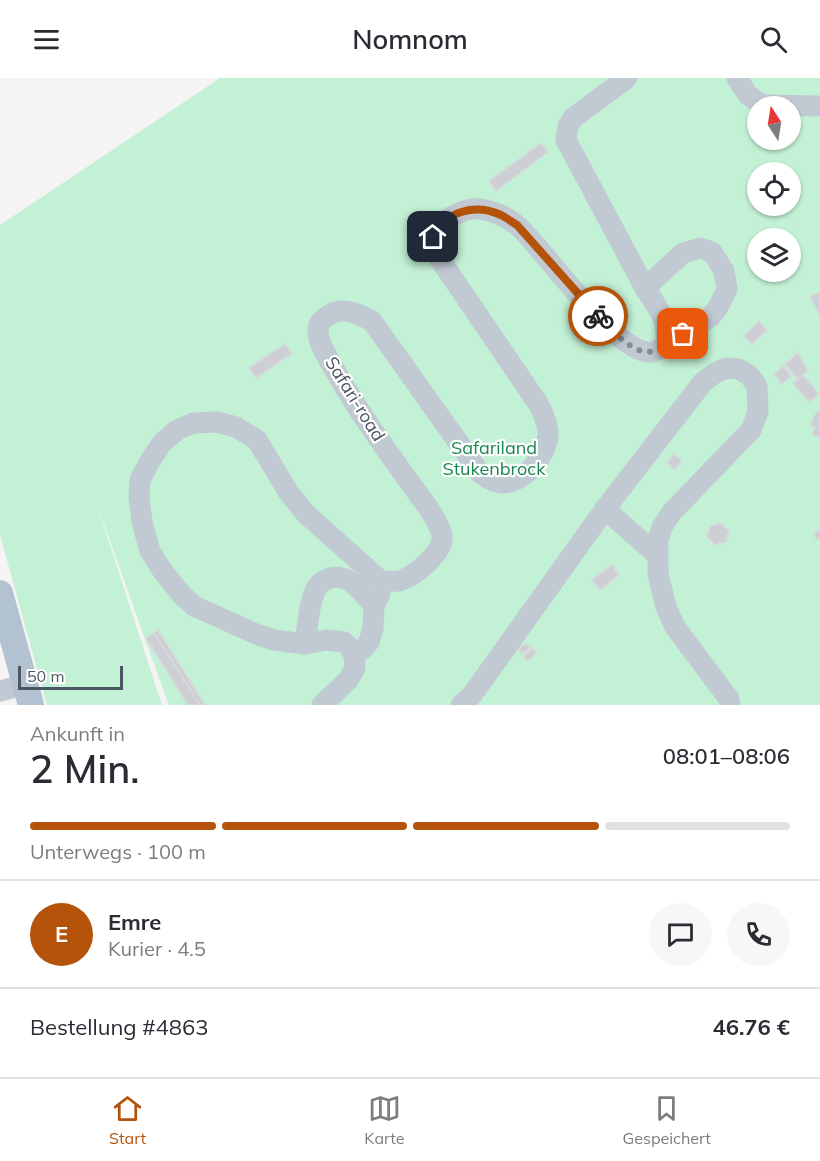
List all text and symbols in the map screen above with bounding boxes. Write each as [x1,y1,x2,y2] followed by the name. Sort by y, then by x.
[352,22,468,56] text: Nomnom
[30,23,63,56] icon: menu
[757,23,790,56] icon: search
[747,96,801,150] north arrow
[747,96,801,282] map controls
[747,162,801,216] button: locate
[407,211,458,262] pin
[416,220,449,253] icon: home
[747,228,801,282] button: layers
[568,286,628,346] courier
[582,300,615,333] icon: bike
[657,308,708,359] pin
[666,317,699,350] icon: bag
[320,352,391,445] street label: Safari-road
[443,436,546,480] park label: Safariland Stukenbrock
[18,663,123,690] scale bar
[27,666,64,686] text: 50 m
[30,721,125,746] text: Ankunft in
[663,742,790,770] text: 08:01–08:06
[30,744,140,793] text: 2 Min.
[30,839,206,864] text: Unterwegs · 100 m
[649,903,712,966] button: chat
[727,903,790,966] button: phone
[108,908,161,936] text: Emre
[55,920,68,948] text: E
[108,936,206,961] text: Kurier · 4.5
[30,1013,208,1041] text: Bestellung #4863
[713,1013,790,1041] text: 46.76 €
[109,1092,146,1148] tab: Start
[364,1092,404,1148] tab: Karte
[623,1092,711,1148] tab: Gespeichert

